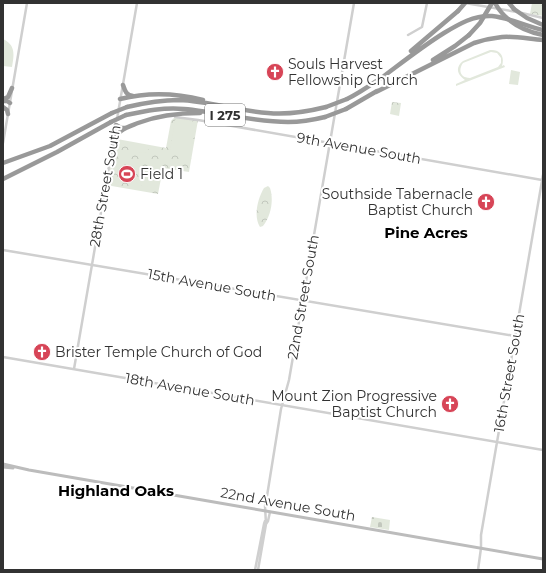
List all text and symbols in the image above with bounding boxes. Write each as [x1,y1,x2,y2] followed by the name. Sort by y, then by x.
[288,55,418,89] place label: Souls Harvest Fellowship Church
[265,62,285,82] church icon: Souls Harvest Fellowship Church
[205,104,245,126] road number: I 275
[85,124,125,248] street label: 28th Street South
[295,128,423,168] street label: 9th Avenue South
[117,164,137,184] sports icon: Field 1
[140,165,183,183] place label: Field 1
[322,185,473,219] place label: Southside Tabernacle Baptist Church
[476,192,496,212] church icon: Southside Tabernacle Baptist Church
[384,223,468,242] district label: Pine Acres
[283,233,323,361] street label: 22nd Street South
[146,265,278,305] street label: 15th Avenue South
[490,312,528,434] street label: 16th Street South
[32,342,52,362] church icon: Brister Temple Church of God
[55,343,262,361] place label: Brister Temple Church of God
[124,369,256,409] street label: 18th Avenue South
[271,387,437,421] place label: Mount Zion Progressive Baptist Church
[440,394,460,414] church icon: Mount Zion Progressive Baptist Church
[58,481,174,500] district label: Highland Oaks
[219,483,357,525] street label: 22nd Avenue South

